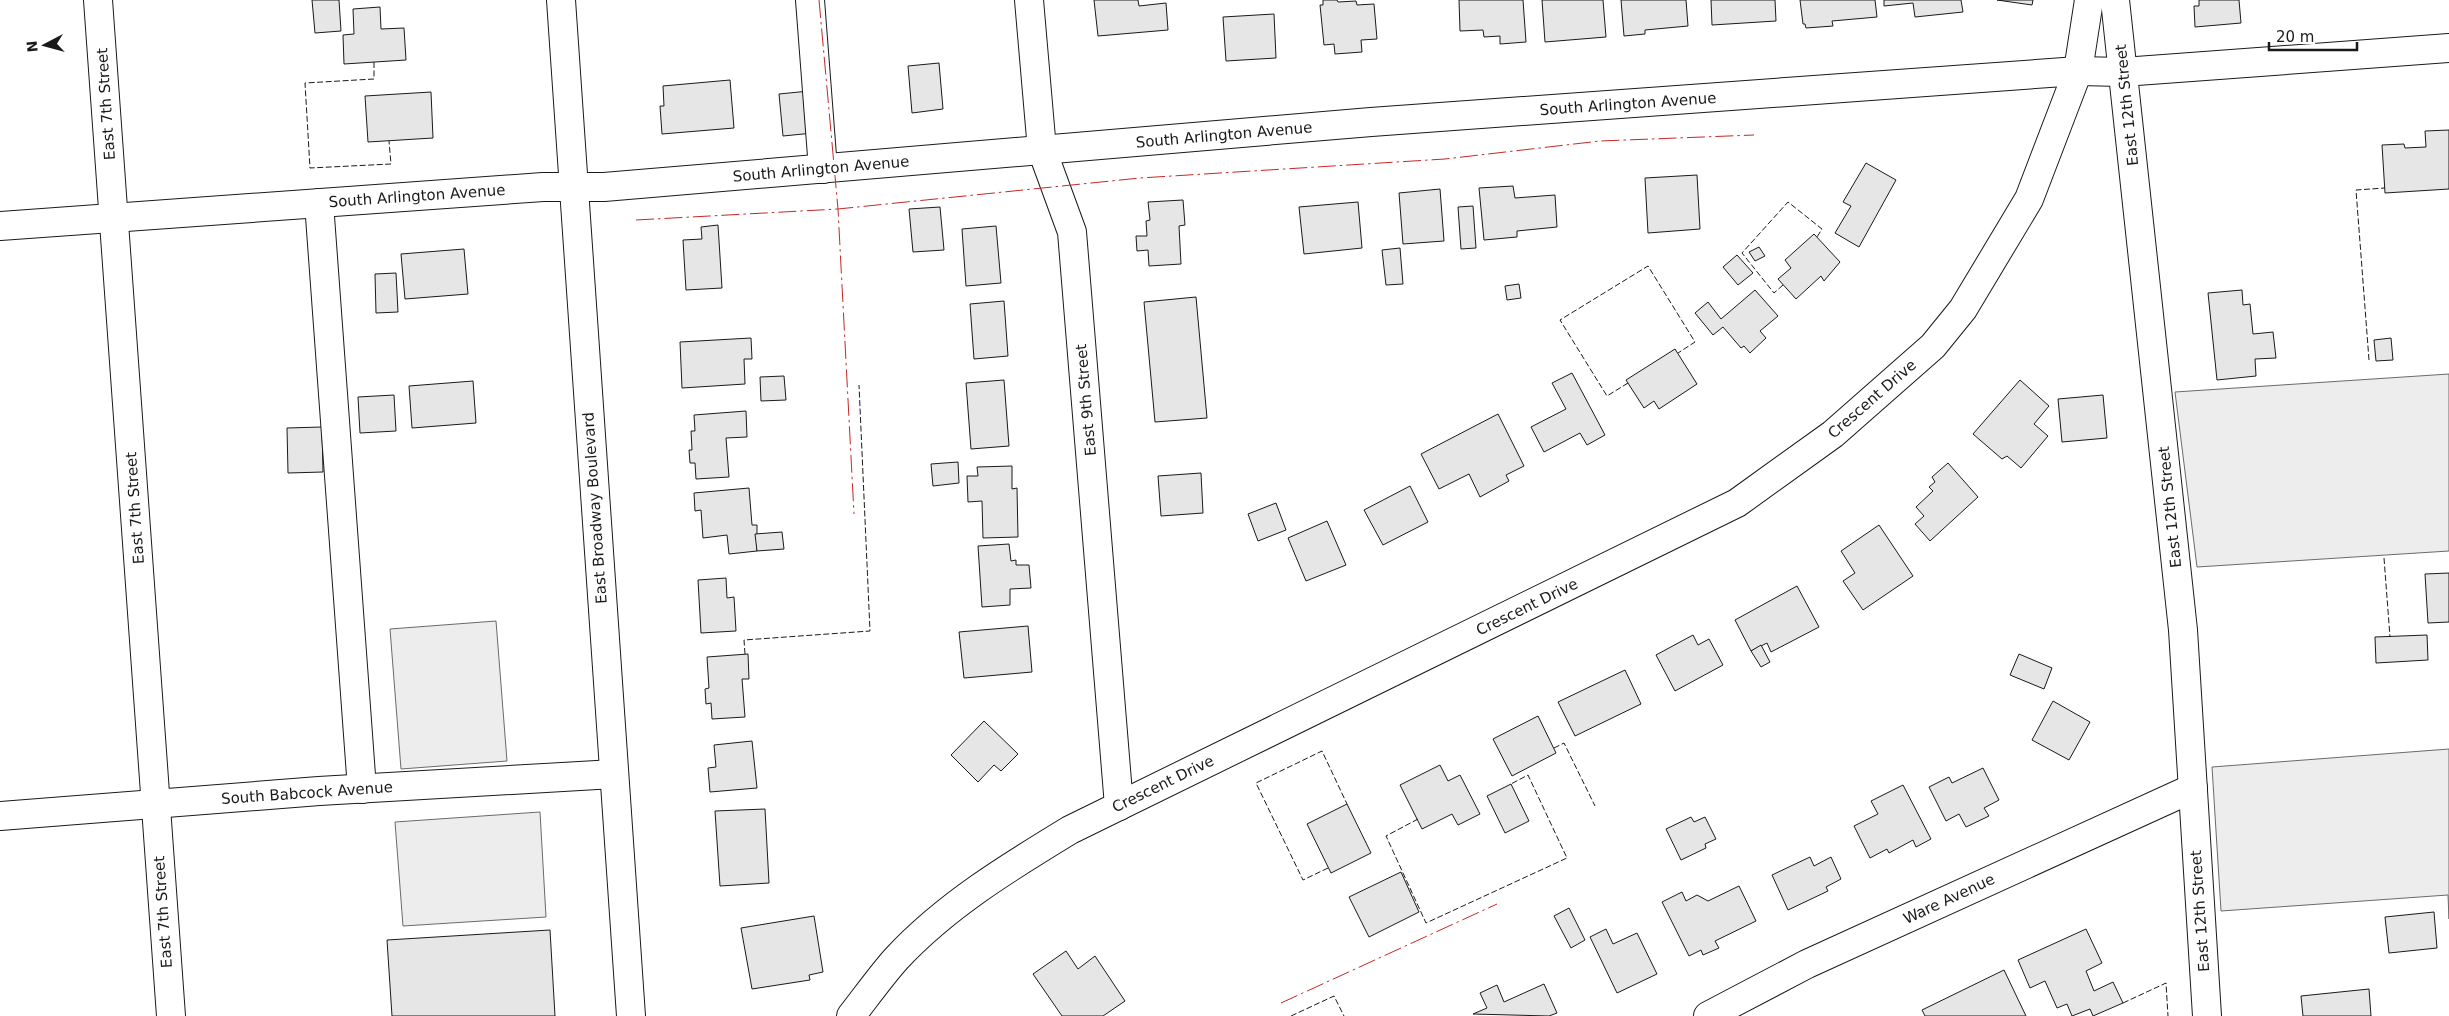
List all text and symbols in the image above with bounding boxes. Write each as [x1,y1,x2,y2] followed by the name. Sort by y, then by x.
[20,20,70,70] north arrow
[2269,20,2356,52] scale bar
[2276,28,2314,46] text: 20 m
[24,40,41,53] text: N
[2112,43,2142,167] street label: East 12th Street
[93,47,119,161] street label: East 7th Street
[1539,89,1717,119] street label: South Arlington Avenue
[1135,118,1313,152] street label: South Arlington Avenue
[732,152,910,186] street label: South Arlington Avenue
[328,181,506,211] street label: South Arlington Avenue
[1072,343,1100,457] street label: East 9th Street
[1824,356,1920,442] street label: Crescent Drive
[579,412,611,604] street label: East Broadway Boulevard
[2155,445,2185,569] street label: East 12th Street
[122,451,148,565] street label: East 7th Street
[1473,575,1581,639] street label: Crescent Drive
[1109,752,1217,816] street label: Crescent Drive
[220,778,394,808] street label: South Babcock Avenue
[2187,849,2213,972] street label: East 12th Street
[150,855,176,969] street label: East 7th Street
[1900,870,1998,928] street label: Ware Avenue

